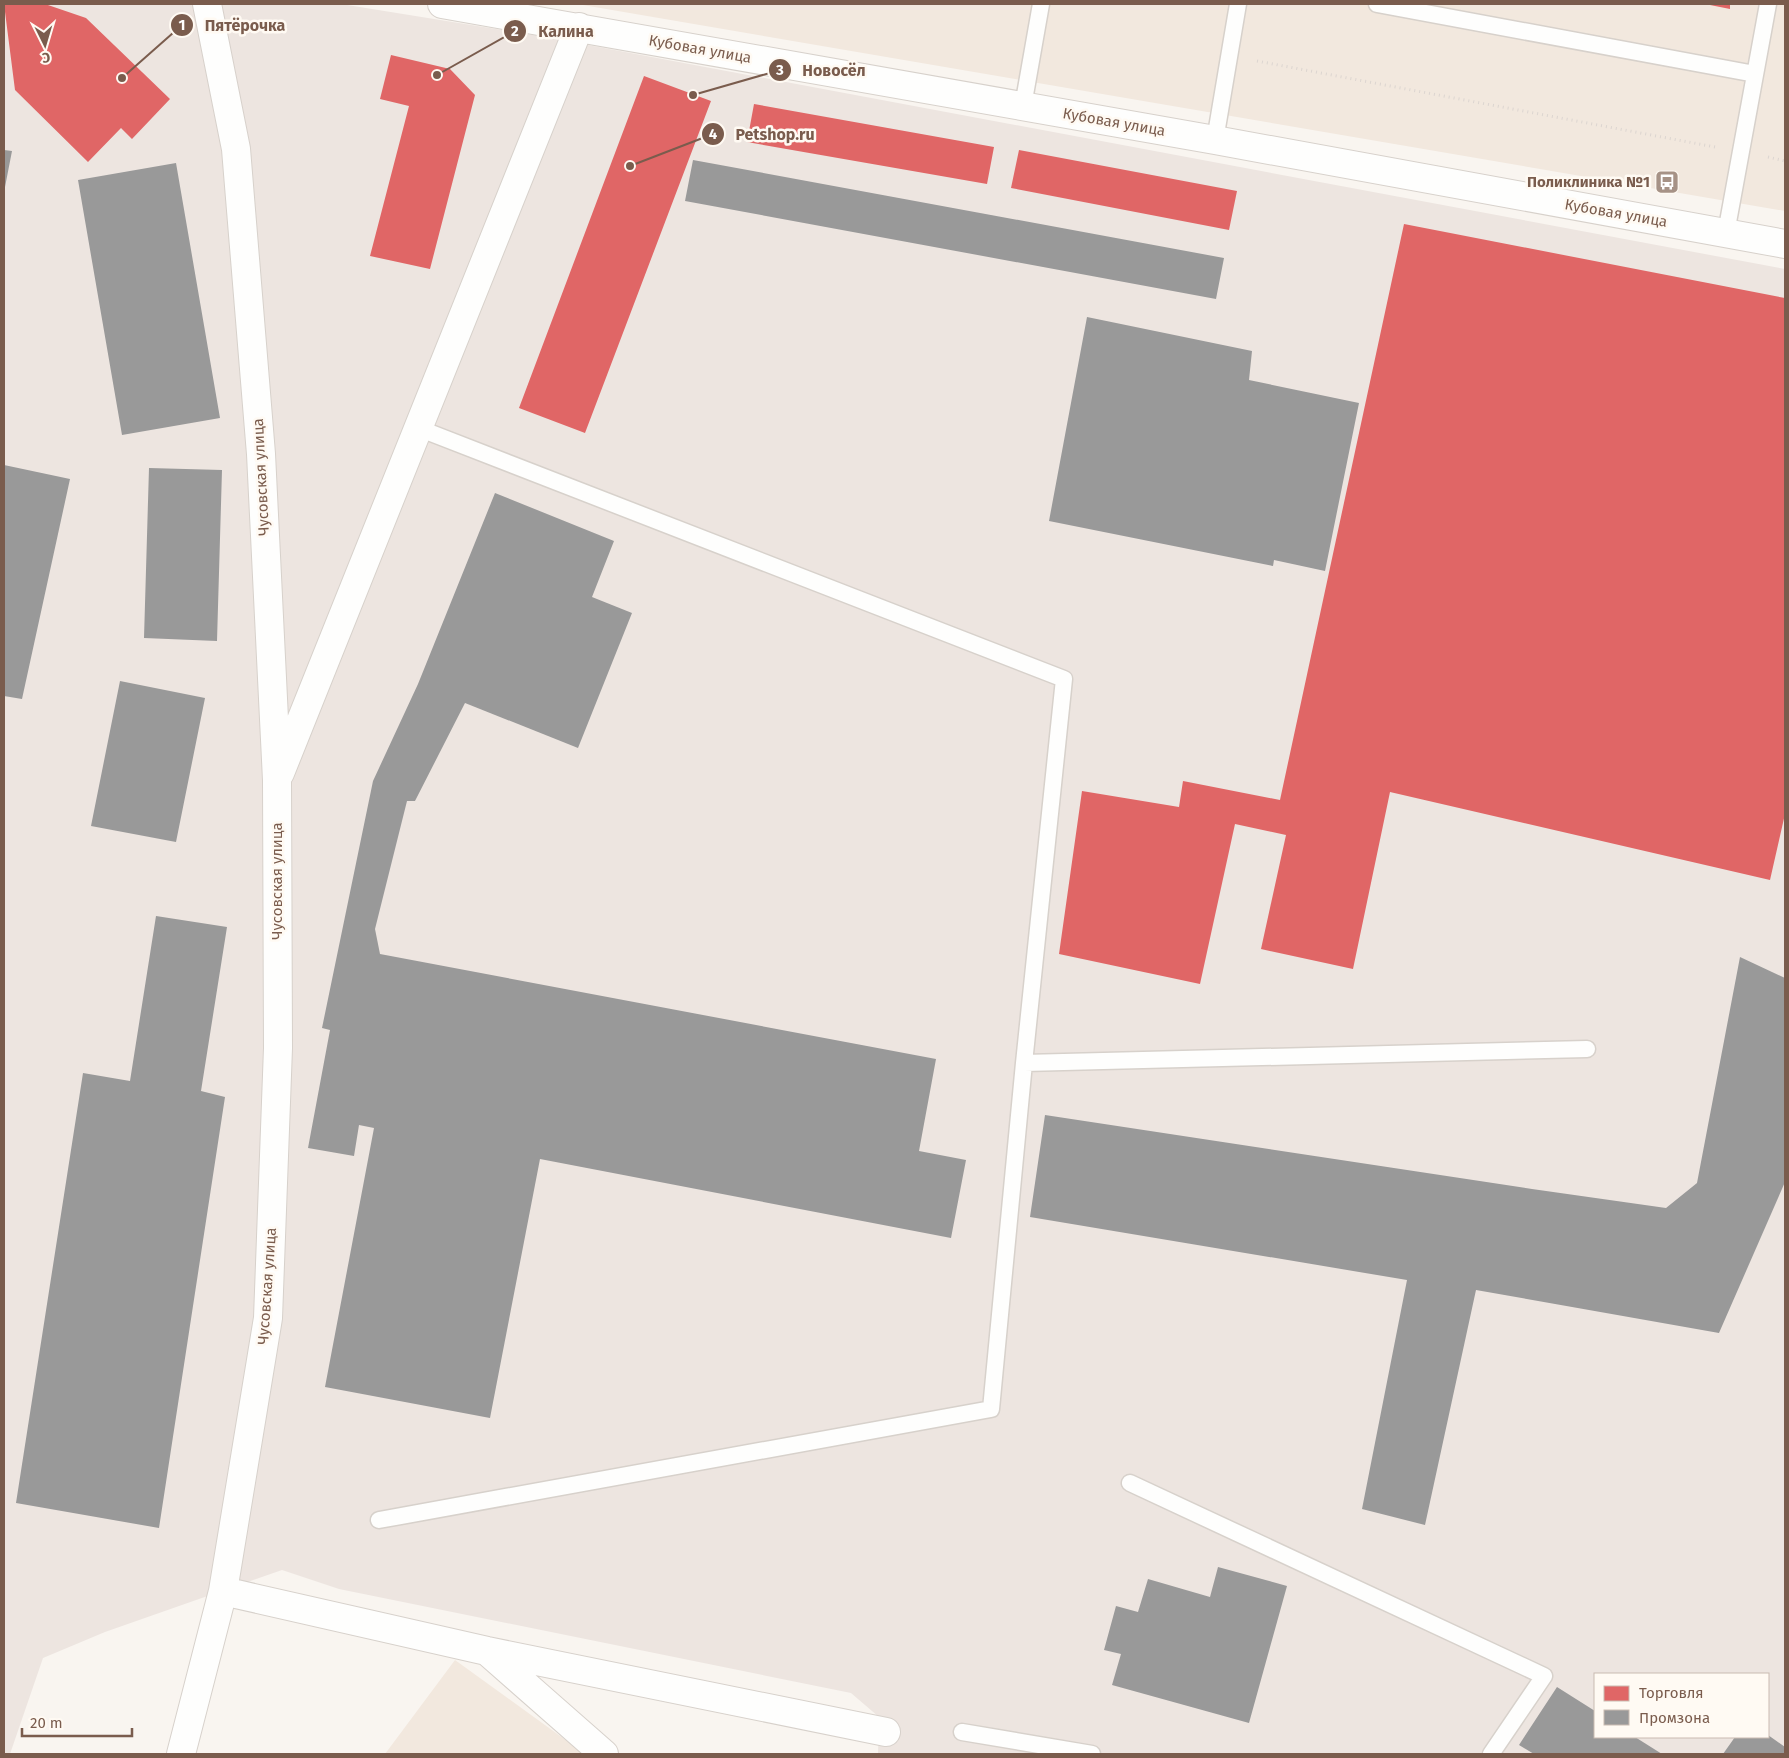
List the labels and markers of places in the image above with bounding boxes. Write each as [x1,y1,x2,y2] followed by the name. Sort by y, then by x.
[170,9,295,40] callout: Пятёрочка
[503,16,603,47] callout: Калина
[768,55,876,86] callout: Новосёл
[701,119,825,150] callout: Petshop.ru
[1654,169,1680,195] bus stop icon: Поликлиника №1
[1527,173,1650,191] place label: Поликлиника №1

